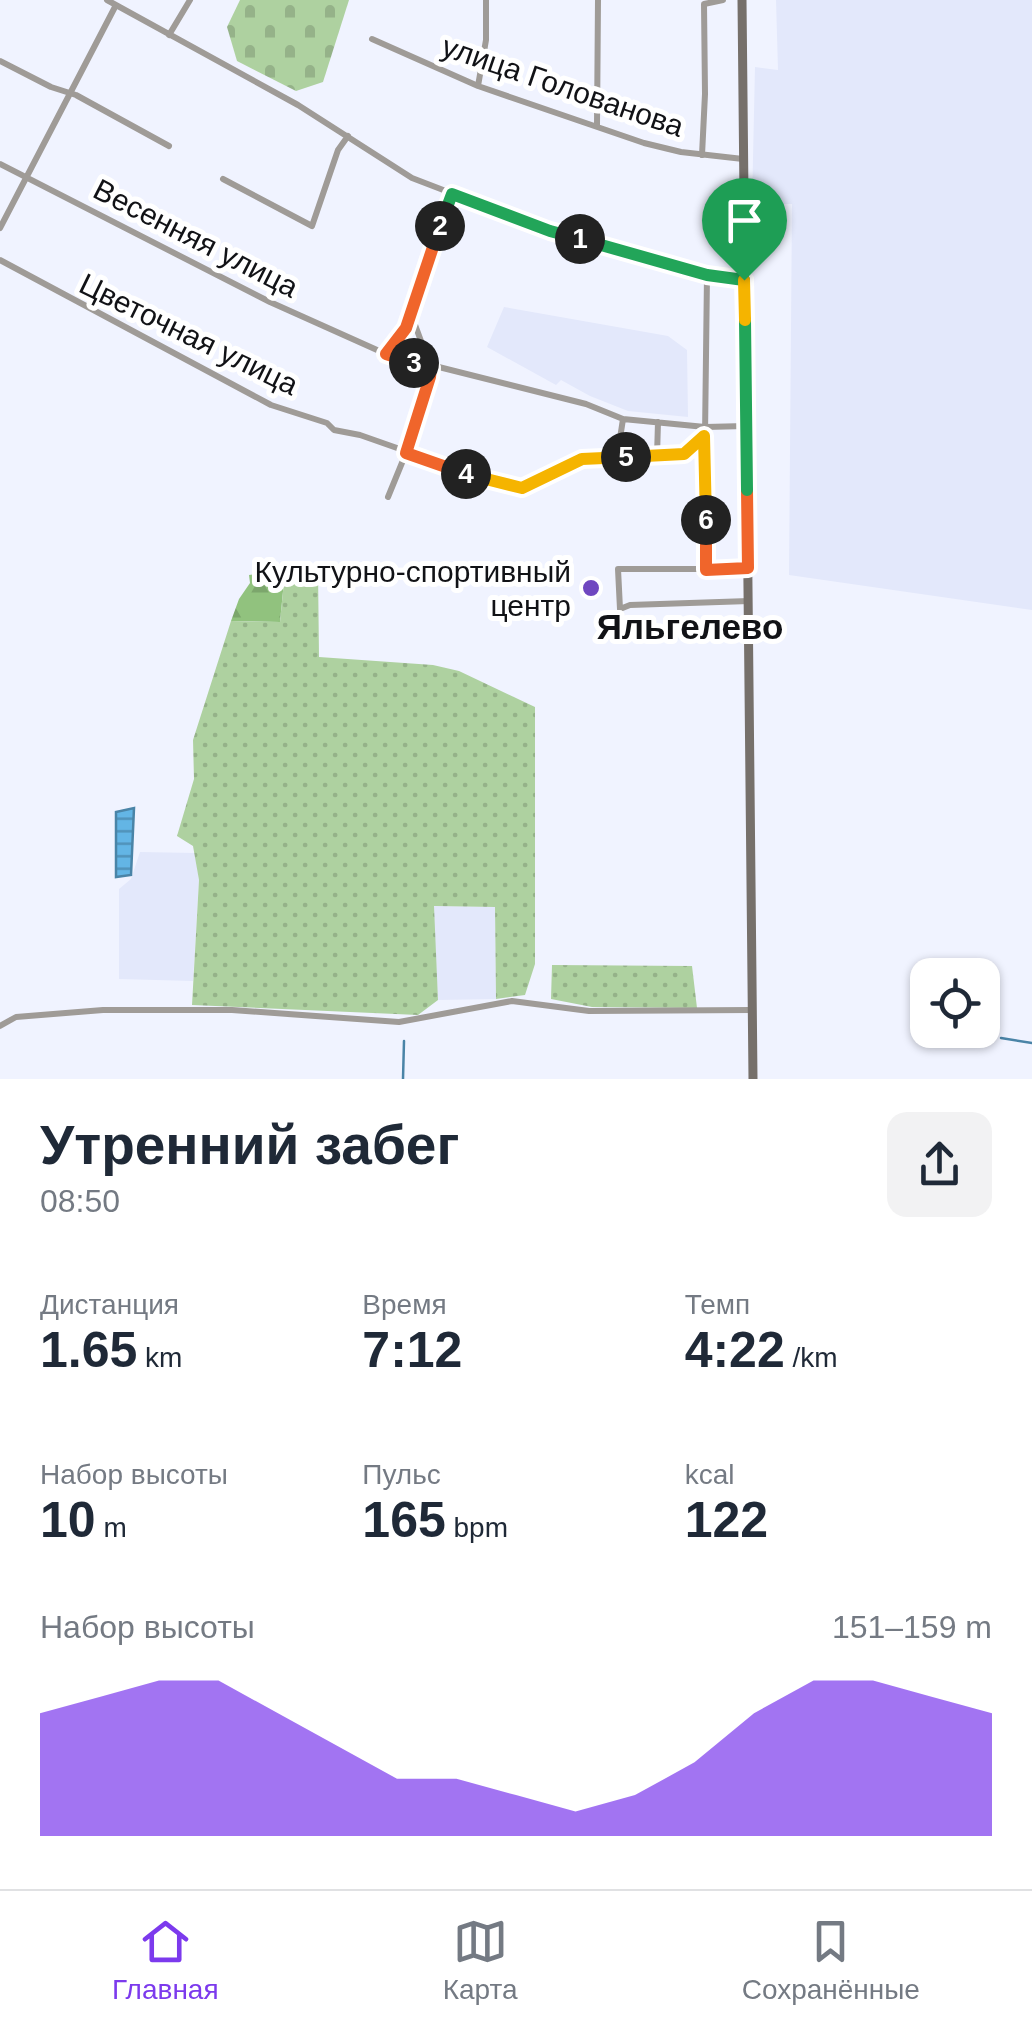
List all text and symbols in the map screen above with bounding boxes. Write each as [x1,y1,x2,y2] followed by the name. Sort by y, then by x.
[438,29,688,143] street label: улица Голованова
[88,172,304,304] street label: Весенняя улица
[702,178,787,281] pin
[717,193,772,248] icon: arrive
[415,201,465,251] pin: 2
[432,210,448,241] text: 2
[555,214,605,264] pin: 1
[572,223,588,254] text: 1
[74,267,304,401] street label: Цветочная улица
[389,338,439,388] pin: 3
[406,347,422,378] text: 3
[601,432,651,482] pin: 5
[618,441,634,472] text: 5
[441,449,491,499] pin: 4
[458,458,474,489] text: 4
[681,495,731,545] pin: 6
[698,504,714,535] text: 6
[254,555,571,622] place label: Культурно-спортивный центр
[580,577,602,599] marker: Культурно-спортивный центр
[597,607,783,646] district label: Яльгелево
[910,958,1000,1048] map controls
[910,958,1000,1048] button: locate
[887,1112,992,1217] button: share
[40,1114,459,1176] text: Утренний забег
[40,1183,120,1219] text: 08:50
[40,1289,179,1320] text: Дистанция
[362,1289,447,1320] text: Время
[685,1289,750,1320] text: Темп
[40,1322,137,1378] text: 1.65
[362,1322,462,1378] text: 7:12
[685,1322,785,1378] text: 4:22
[137,1342,182,1373] text: km
[785,1342,838,1373] text: /km
[40,1459,228,1490] text: Набор высоты
[362,1459,441,1490] text: Пульс
[685,1459,734,1490] text: kcal
[40,1492,96,1548] text: 10
[362,1492,446,1548] text: 165
[685,1492,768,1548] text: 122
[96,1512,127,1543] text: m
[446,1512,508,1543] text: bpm
[40,1609,255,1645] text: Набор высоты
[832,1609,992,1645] text: 151–159 m
[112,1914,219,2006] tab: Главная
[443,1914,518,2006] tab: Карта
[742,1914,920,2006] tab: Сохранённые

